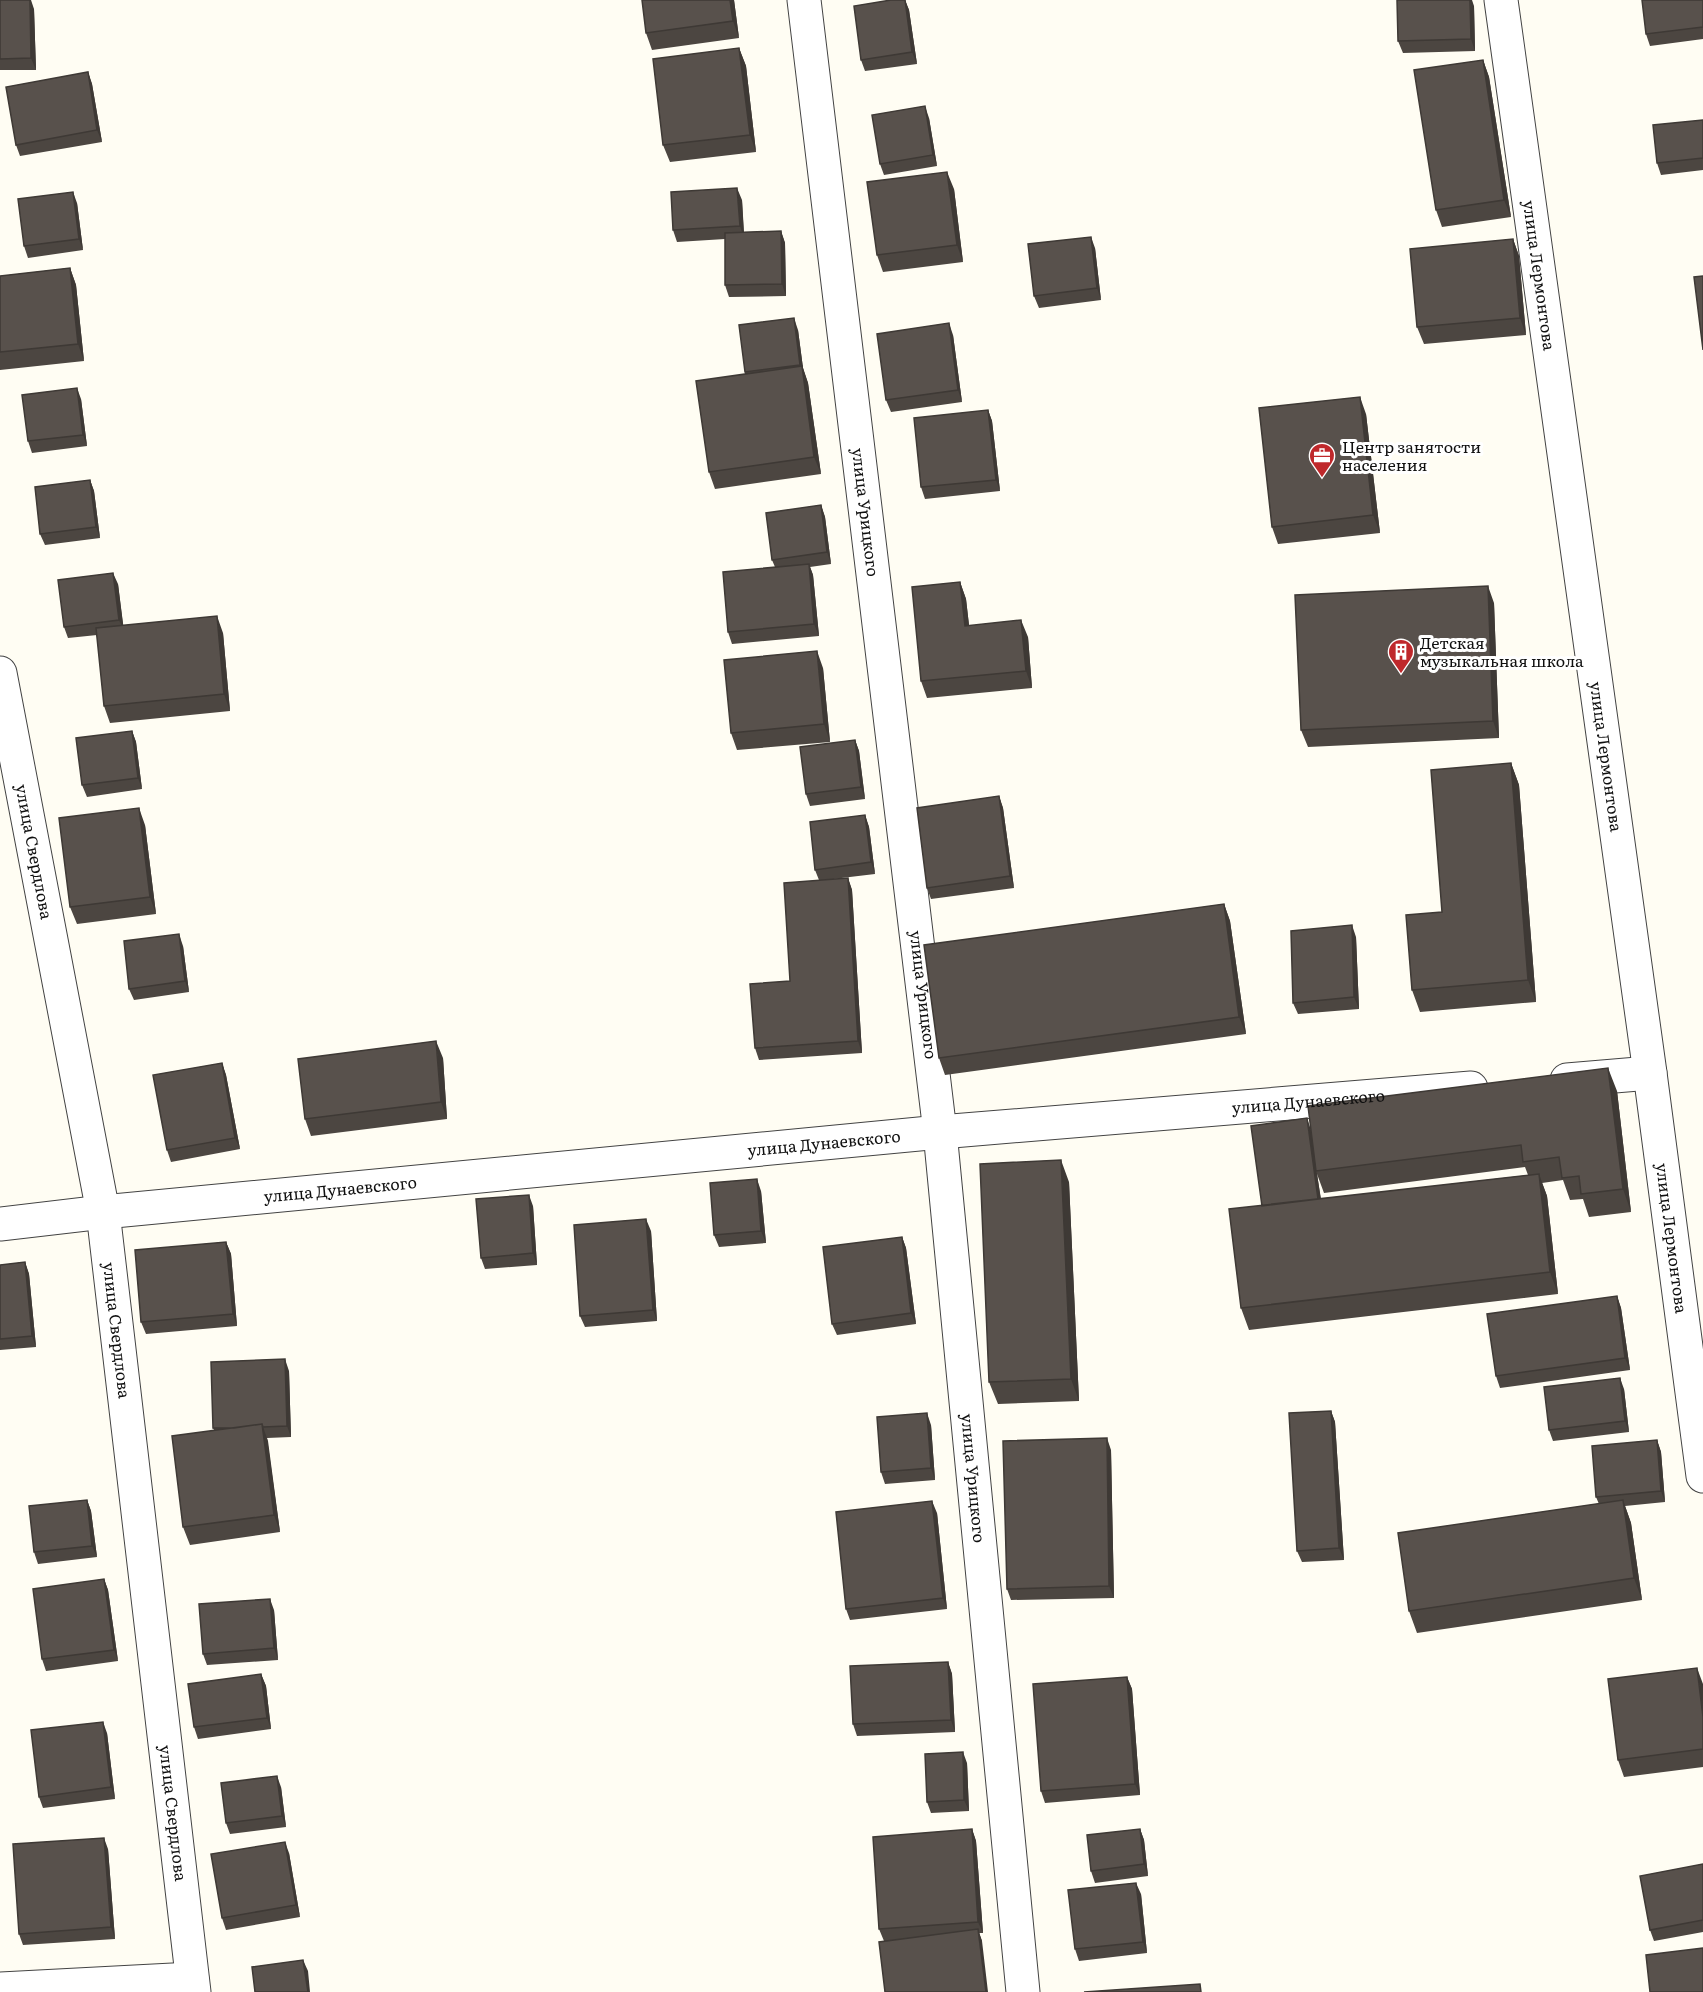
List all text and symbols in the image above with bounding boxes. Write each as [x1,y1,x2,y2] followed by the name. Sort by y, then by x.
[1518,199,1563,352] street label: улица Лермонтова
[1342,434,1481,476] place label: Центр занятости населения
[1307,441,1337,479] office icon: Центр занятости населения
[847,446,886,578] street label: улица Урицкого
[1420,630,1584,672] place label: Детская музыкальная школа
[1386,637,1416,675] building icon: Детская музыкальная школа
[1585,680,1629,834] street label: улица Лермонтова
[10,782,60,921] street label: улица Свердлова
[905,929,944,1061] street label: улица Урицкого
[1231,1082,1386,1119] street label: улица Дунаевского
[746,1123,902,1161] street label: улица Дунаевского
[1651,1161,1695,1315] street label: улица Лермонтова
[263,1169,418,1208] street label: улица Дунаевского
[98,1261,138,1400] street label: улица Свердлова
[956,1412,993,1544] street label: улица Урицкого
[154,1744,194,1883] street label: улица Свердлова

